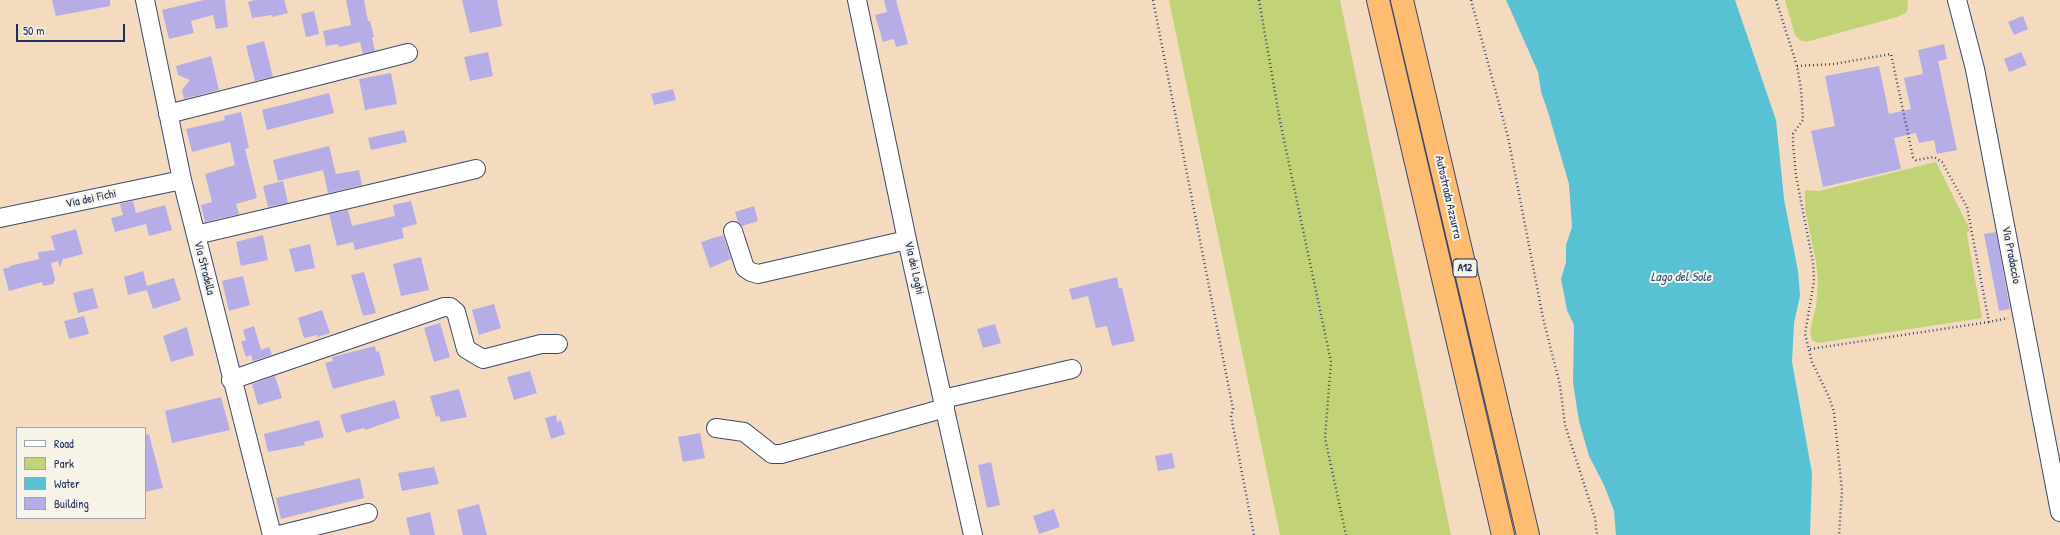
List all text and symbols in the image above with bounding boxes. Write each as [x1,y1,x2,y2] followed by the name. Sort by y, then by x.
[18,16,127,42] scale bar
[23,22,44,39] text: 50 m
[1431,154,1465,240] street label: Autostrada Azzurra
[64,187,118,211] street label: Via dei Fichi
[1998,225,2024,285] street label: Via Pradaccio
[190,239,218,297] street label: Via Stradella
[901,240,927,296] street label: Via dei Loghi
[1453,259,1477,277] road number: A12
[1651,270,1711,286] water label: Lago del Sole
[16,427,146,519] legend
[54,435,74,452] text: Road
[54,455,74,472] text: Park
[54,475,80,492] text: Water
[54,495,89,512] text: Building

